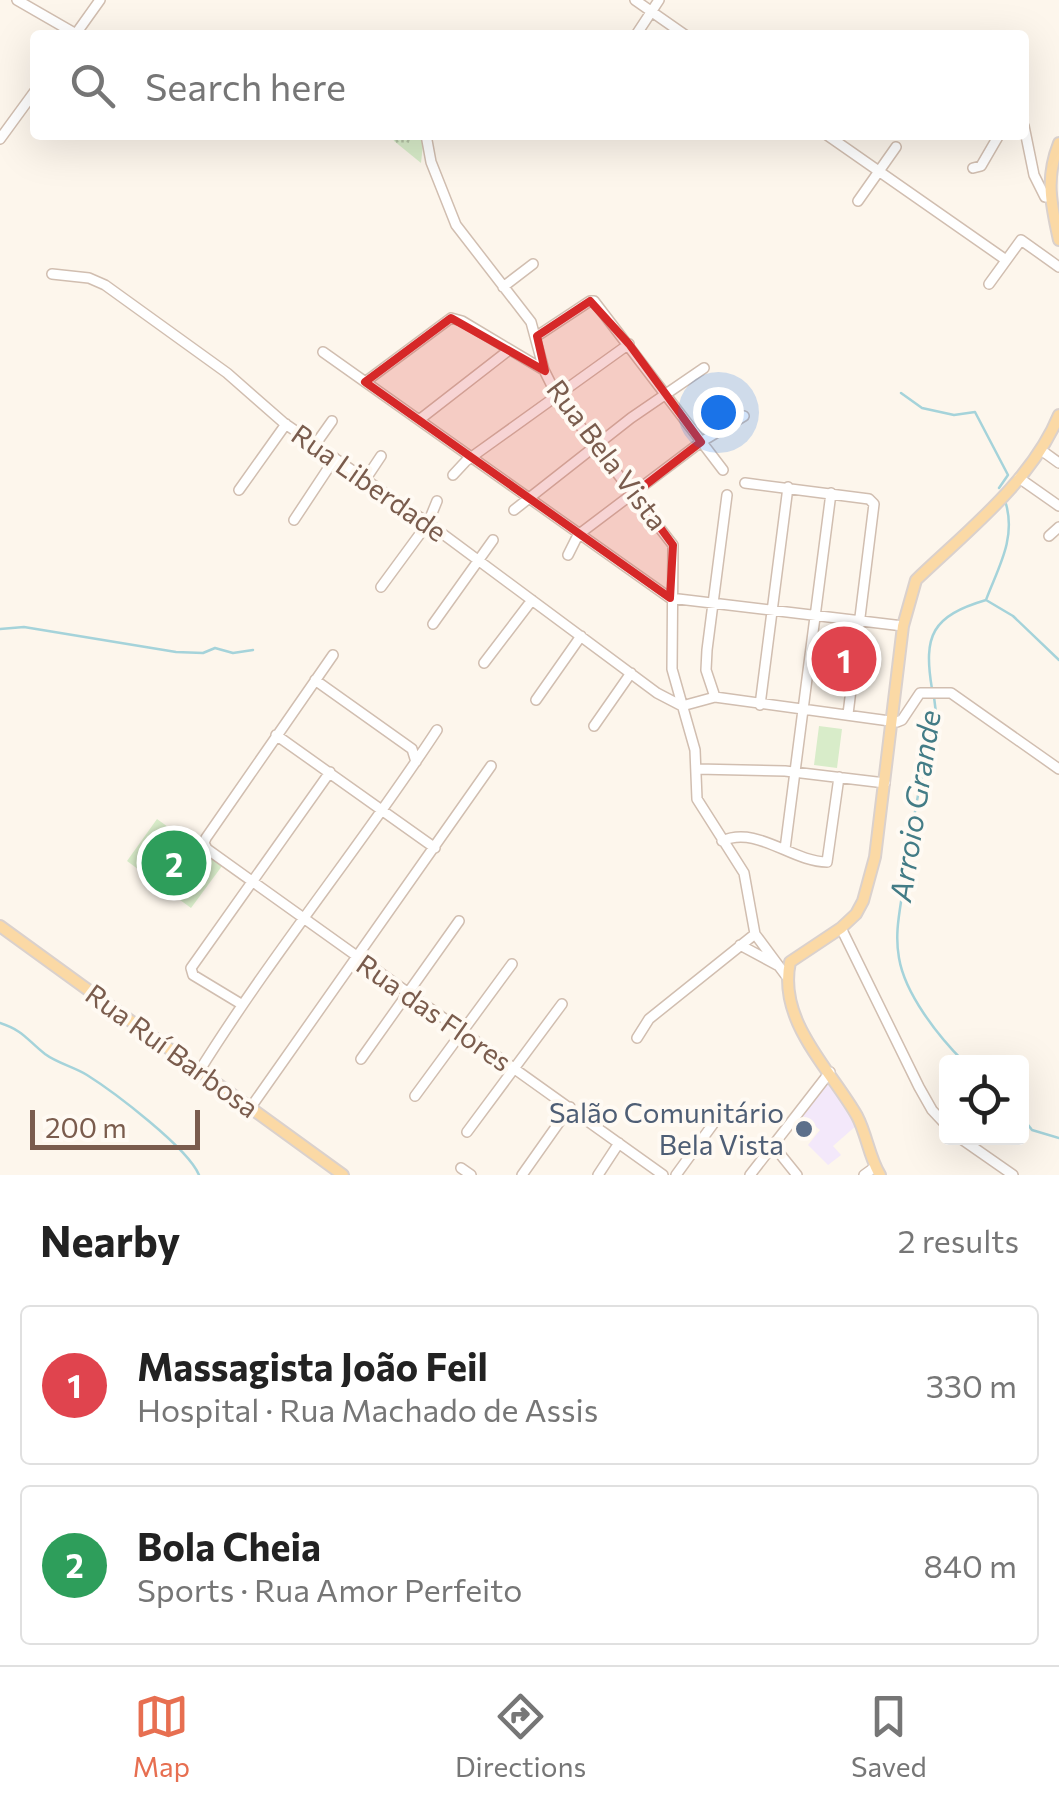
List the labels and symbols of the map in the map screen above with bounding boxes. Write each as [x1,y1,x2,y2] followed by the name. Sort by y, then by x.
[540,373,675,536] street label: Rua Bela Vista
[693,387,744,438] your location
[286,416,454,548] street label: Rua Liberdade
[812,622,876,696] pin: 1
[880,707,947,905] water label: Arroio Grande
[142,826,206,900] pin: 2
[351,946,519,1078] street label: Rua das Flores
[80,976,266,1124] street label: Rua Ruí Barbosa
[549,1095,784,1161] place label: Salão Comunitário Bela Vista
[30,1105,200,1150] scale bar
[793,1118,815,1140] marker: Salão Comunitário Bela Vista

